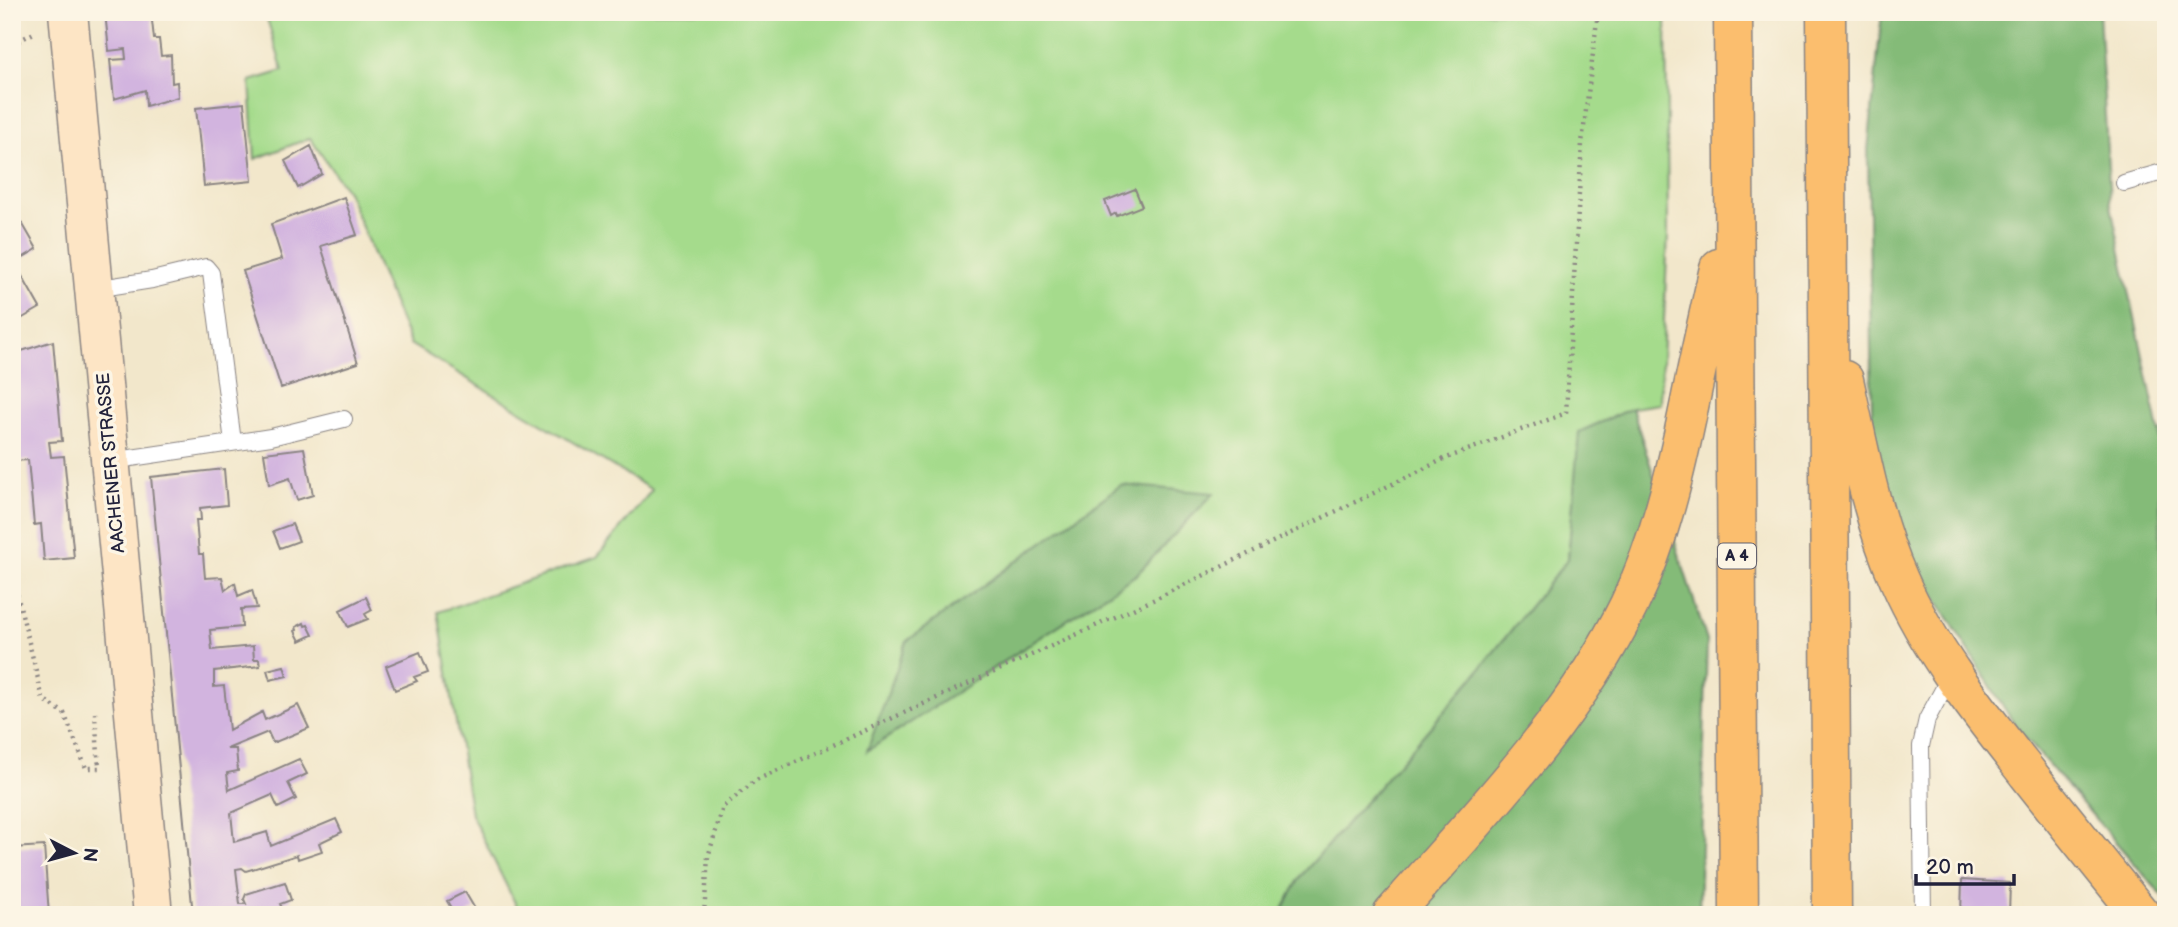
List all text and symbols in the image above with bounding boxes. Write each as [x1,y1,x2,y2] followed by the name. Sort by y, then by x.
[93,372,129,554] street label: AACHENER STRASSE
[1718,544,1756,568] road number: A 4
[38,818,108,888] north arrow
[1916,843,2014,887] scale bar
[77,846,102,863] text: N
[1926,855,1974,880] text: 20 m

